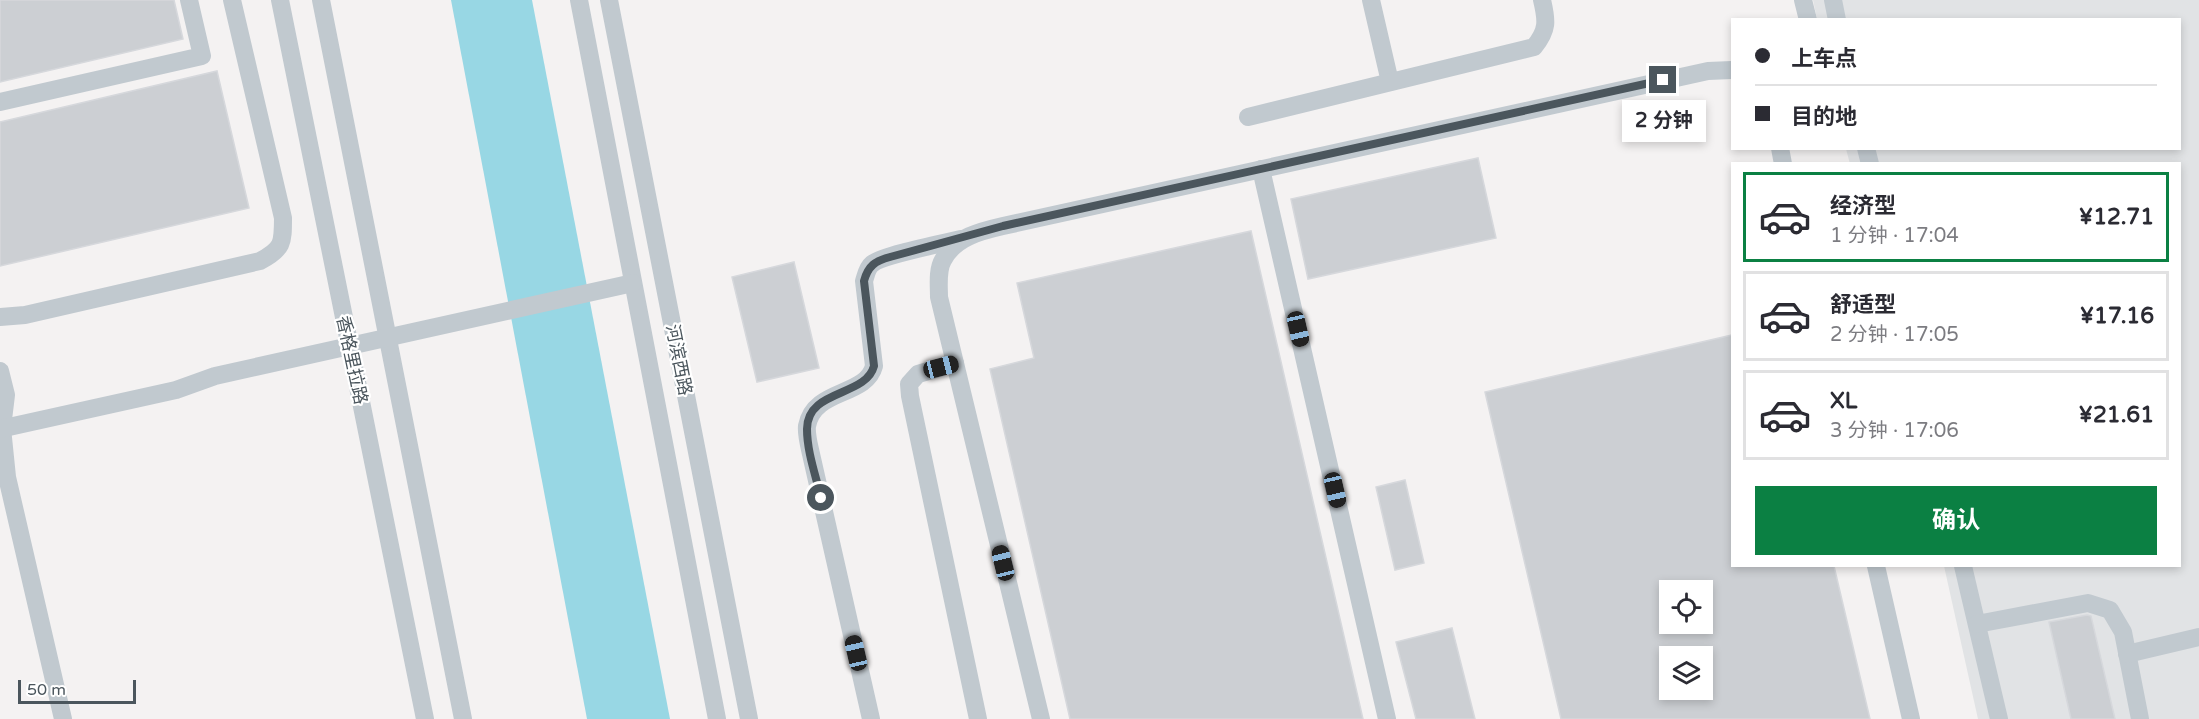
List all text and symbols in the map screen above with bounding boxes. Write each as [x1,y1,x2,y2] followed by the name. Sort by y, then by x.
[1791,46,1857,72] text: 上车点
[1649,66,1676,93] route end
[1621,101,1705,143] callout: 2 分钟
[1791,104,1857,130] text: 目的地
[1635,109,1693,133] text: 2 分钟
[1758,190,1812,244] icon: car
[1830,193,1896,219] text: 经济型
[2079,204,2154,230] text: ¥12.71
[1830,224,1959,248] text: 1 分钟 · 17:04
[1758,289,1812,343] icon: car
[1830,292,1896,318] text: 舒适型
[2080,303,2154,329] text: ¥17.16
[1285,309,1311,349] car
[332,314,372,406] street label: 香格里拉路
[661,323,697,397] street label: 河滨西路
[1830,323,1959,347] text: 2 分钟 · 17:05
[921,354,961,380] car
[1758,388,1812,442] icon: car
[1830,388,1857,414] text: XL
[2079,402,2154,428] text: ¥21.61
[1830,419,1959,443] text: 3 分钟 · 17:06
[1322,470,1348,510] car
[807,484,834,511] route start
[1755,486,2157,555] button: 确认
[990,543,1016,583] car
[1659,580,1713,700] map controls
[1659,580,1713,634] button: locate
[843,633,869,673] car
[1659,646,1713,700] button: layers
[18,677,136,704] scale bar
[27,680,66,700] text: 50 m

